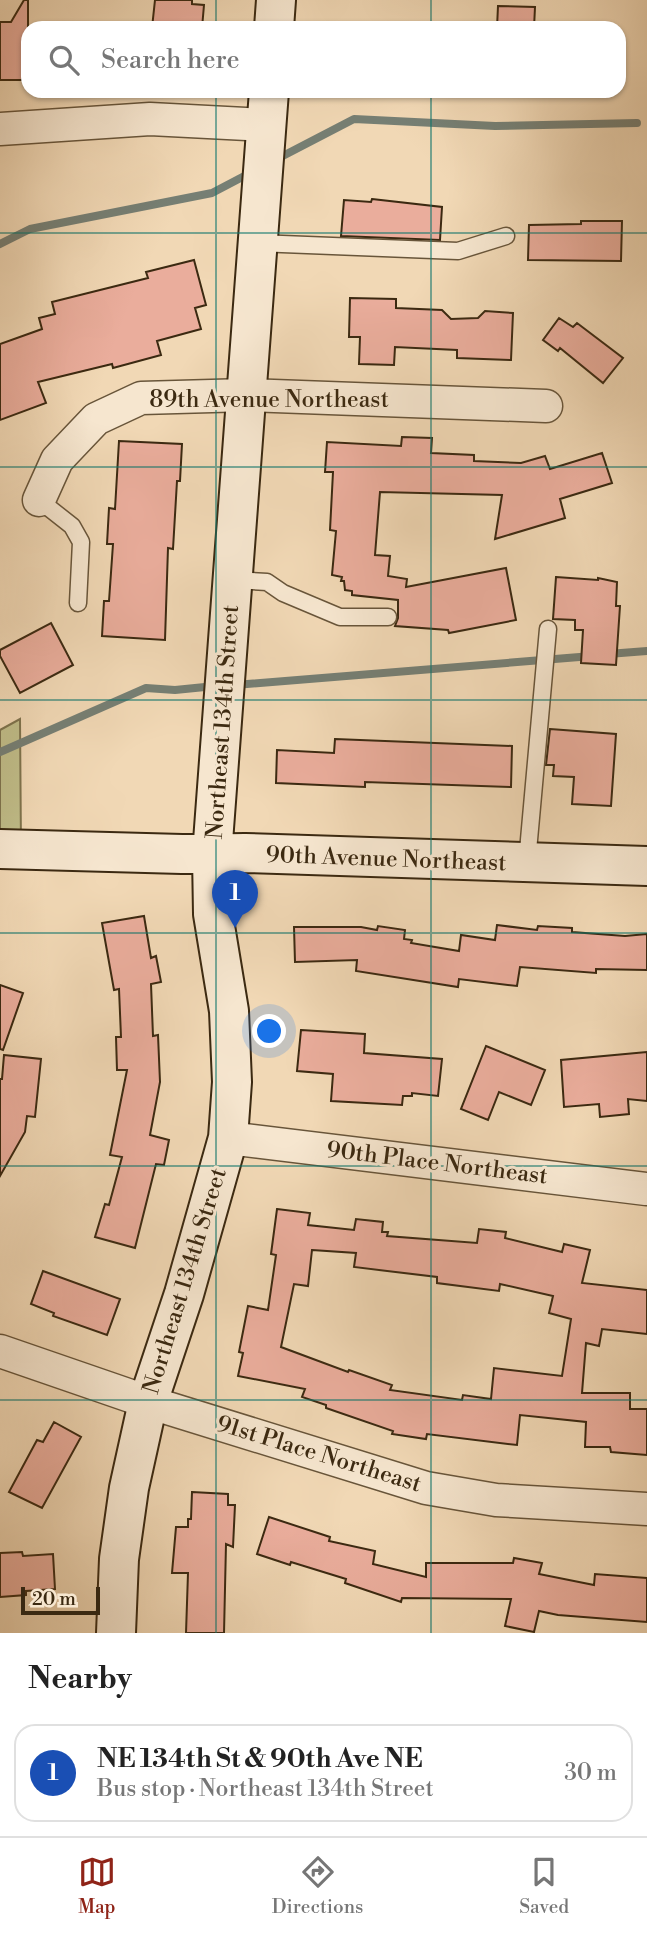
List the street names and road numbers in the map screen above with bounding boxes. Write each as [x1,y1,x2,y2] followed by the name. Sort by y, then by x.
[149,386,389,414] street label: 89th Avenue Northeast
[201,604,245,840] street label: Northeast 134th Street
[265,841,507,877] street label: 90th Avenue Northeast
[325,1136,549,1190] street label: 90th Place Northeast
[137,1165,233,1397] street label: Northeast 134th Street
[213,1410,425,1498] street label: 91st Place Northeast

